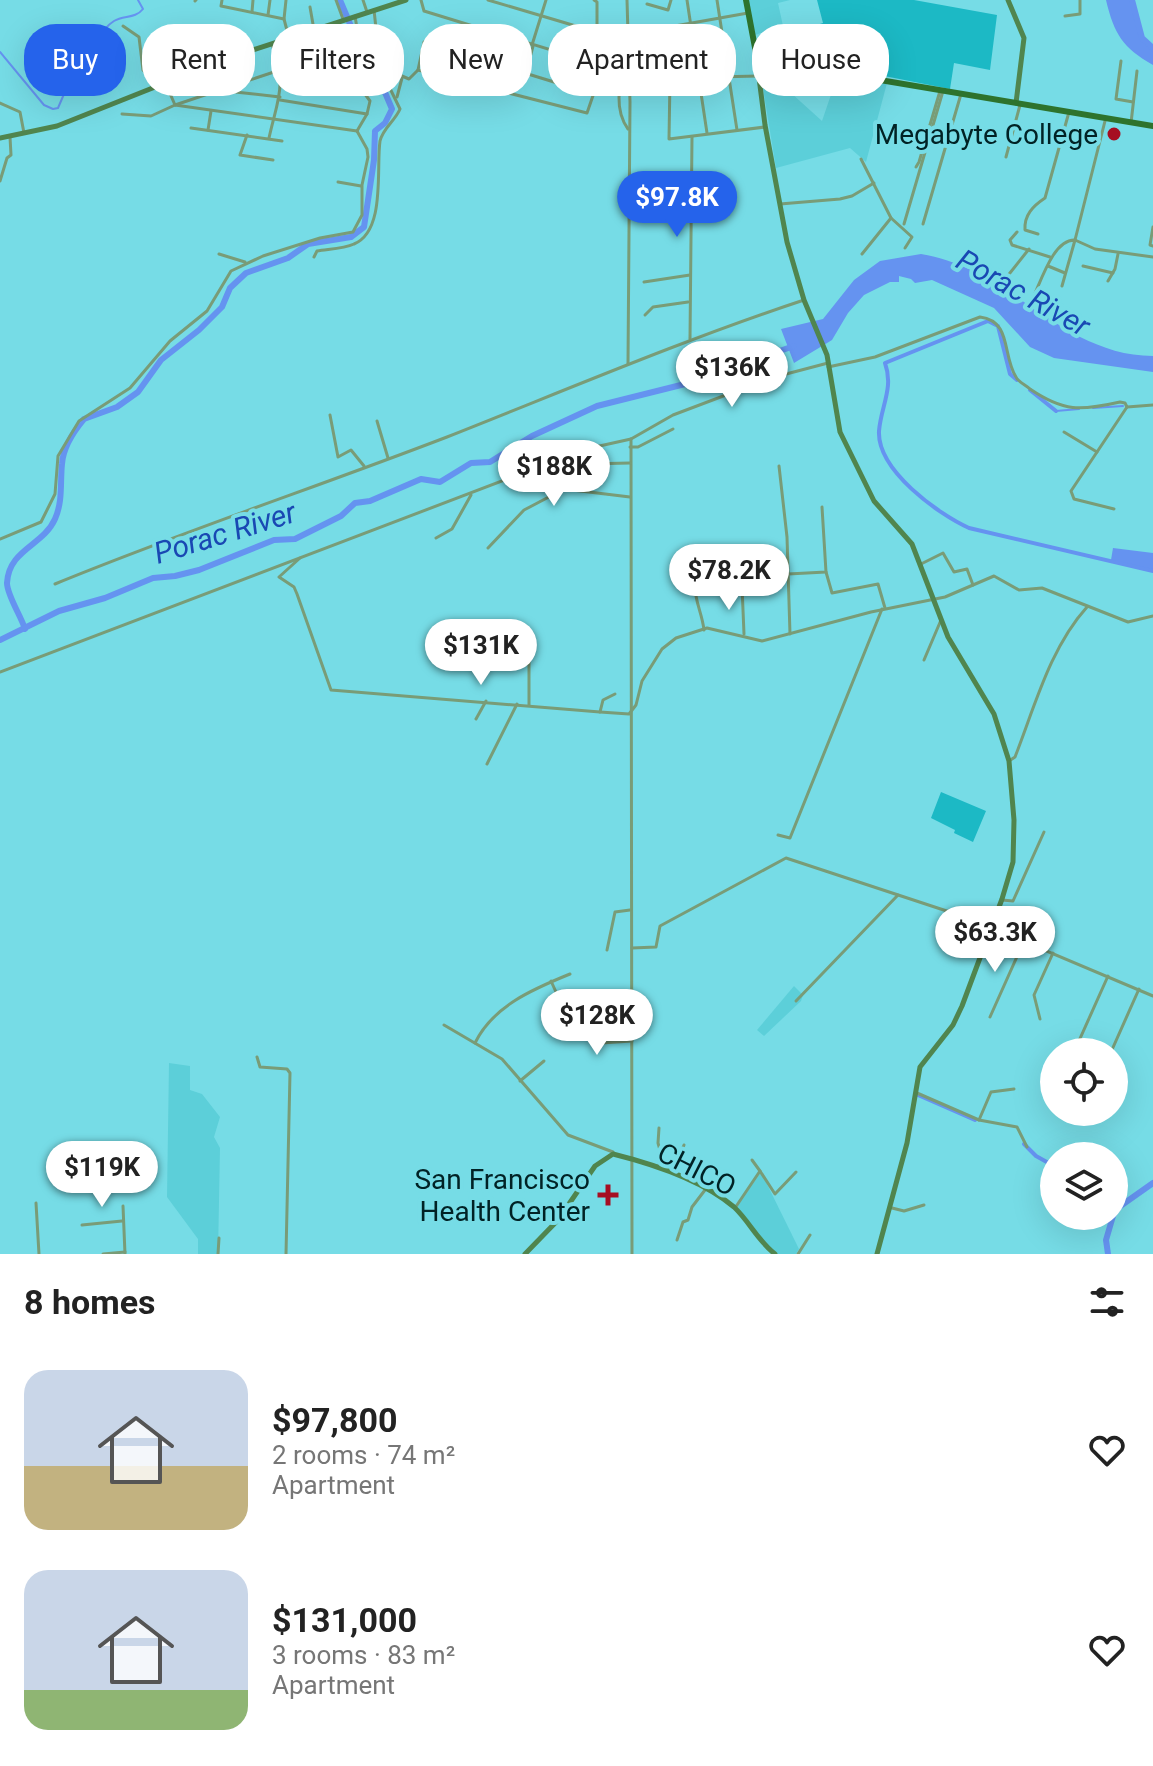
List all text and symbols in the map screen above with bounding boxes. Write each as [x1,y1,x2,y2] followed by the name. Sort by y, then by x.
[24,24,126,96] chip: Buy
[142,24,255,96] chip: Rent
[271,24,404,96] chip: Filters
[420,24,532,96] chip: New
[548,24,736,96] chip: Apartment
[752,24,889,96] chip: House
[875,118,1098,151] place label: Megabyte College
[1105,125,1123,143] marker: Megabyte College
[612,171,742,239] pin: $97.8K
[635,182,719,212] text: $97.8K
[951,242,1097,344] water label: Porac River
[676,341,788,409] pin: $136K
[694,352,770,382] text: $136K
[498,440,610,508] pin: $188K
[516,451,592,481] text: $188K
[150,494,301,571] water label: Porac River
[664,544,794,612] pin: $78.2K
[687,555,771,585] text: $78.2K
[425,619,537,687] pin: $131K
[443,630,519,660] text: $131K
[930,906,1060,974] pin: $63.3K
[953,917,1037,947] text: $63.3K
[541,989,653,1057] pin: $128K
[559,1000,635,1030] text: $128K
[1040,1038,1128,1230] map controls
[1040,1038,1128,1126] button: locate
[652,1136,741,1203] street label: CHICO
[46,1141,158,1209] pin: $119K
[1040,1142,1128,1230] button: layers
[64,1152,140,1182] text: $119K
[414,1163,591,1228] place label: San Francisco Health Center
[597,1184,619,1206] marker: San Francisco Health Center
[1085,1280,1129,1324] icon: filters
[24,1282,155,1322] text: 8 homes
[272,1400,397,1440] text: $97,800
[88,1402,184,1498] icon: home
[1085,1428,1129,1472] icon: heart
[272,1440,455,1470] text: 2 rooms · 74 m²
[272,1470,395,1500] text: Apartment
[272,1600,417,1640] text: $131,000
[88,1602,184,1698] icon: home
[1085,1628,1129,1672] icon: heart
[272,1640,455,1670] text: 3 rooms · 83 m²
[272,1670,395,1700] text: Apartment

